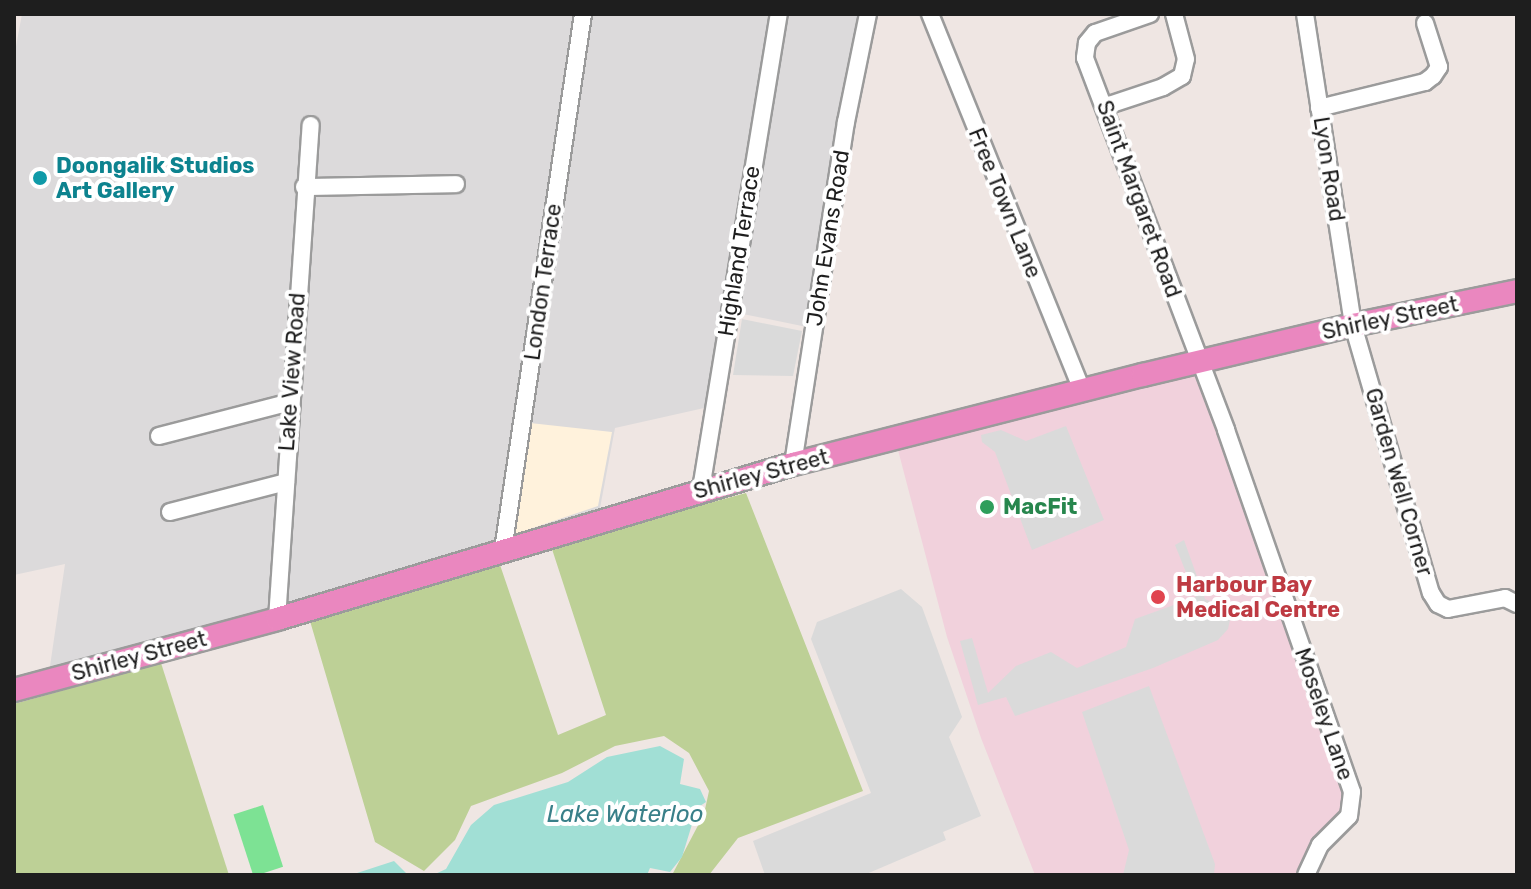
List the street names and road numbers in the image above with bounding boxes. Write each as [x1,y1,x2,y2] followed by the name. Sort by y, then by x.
[1091,97,1187,301] street label: Saint Margaret Road
[1308,115,1350,223] street label: Lyon Road
[963,124,1047,282] street label: Free Town Lane
[801,148,855,328] street label: John Evans Road
[712,164,766,338] street label: Highland Terrace
[519,202,567,362] street label: London Terrace
[273,291,311,453] street label: Lake View Road
[1319,291,1461,345] street label: Shirley Street
[1359,385,1439,579] street label: Garden Well Corner
[690,443,832,505] street label: Shirley Street
[68,625,210,687] street label: Shirley Street
[1289,644,1359,784] street label: Moseley Lane

